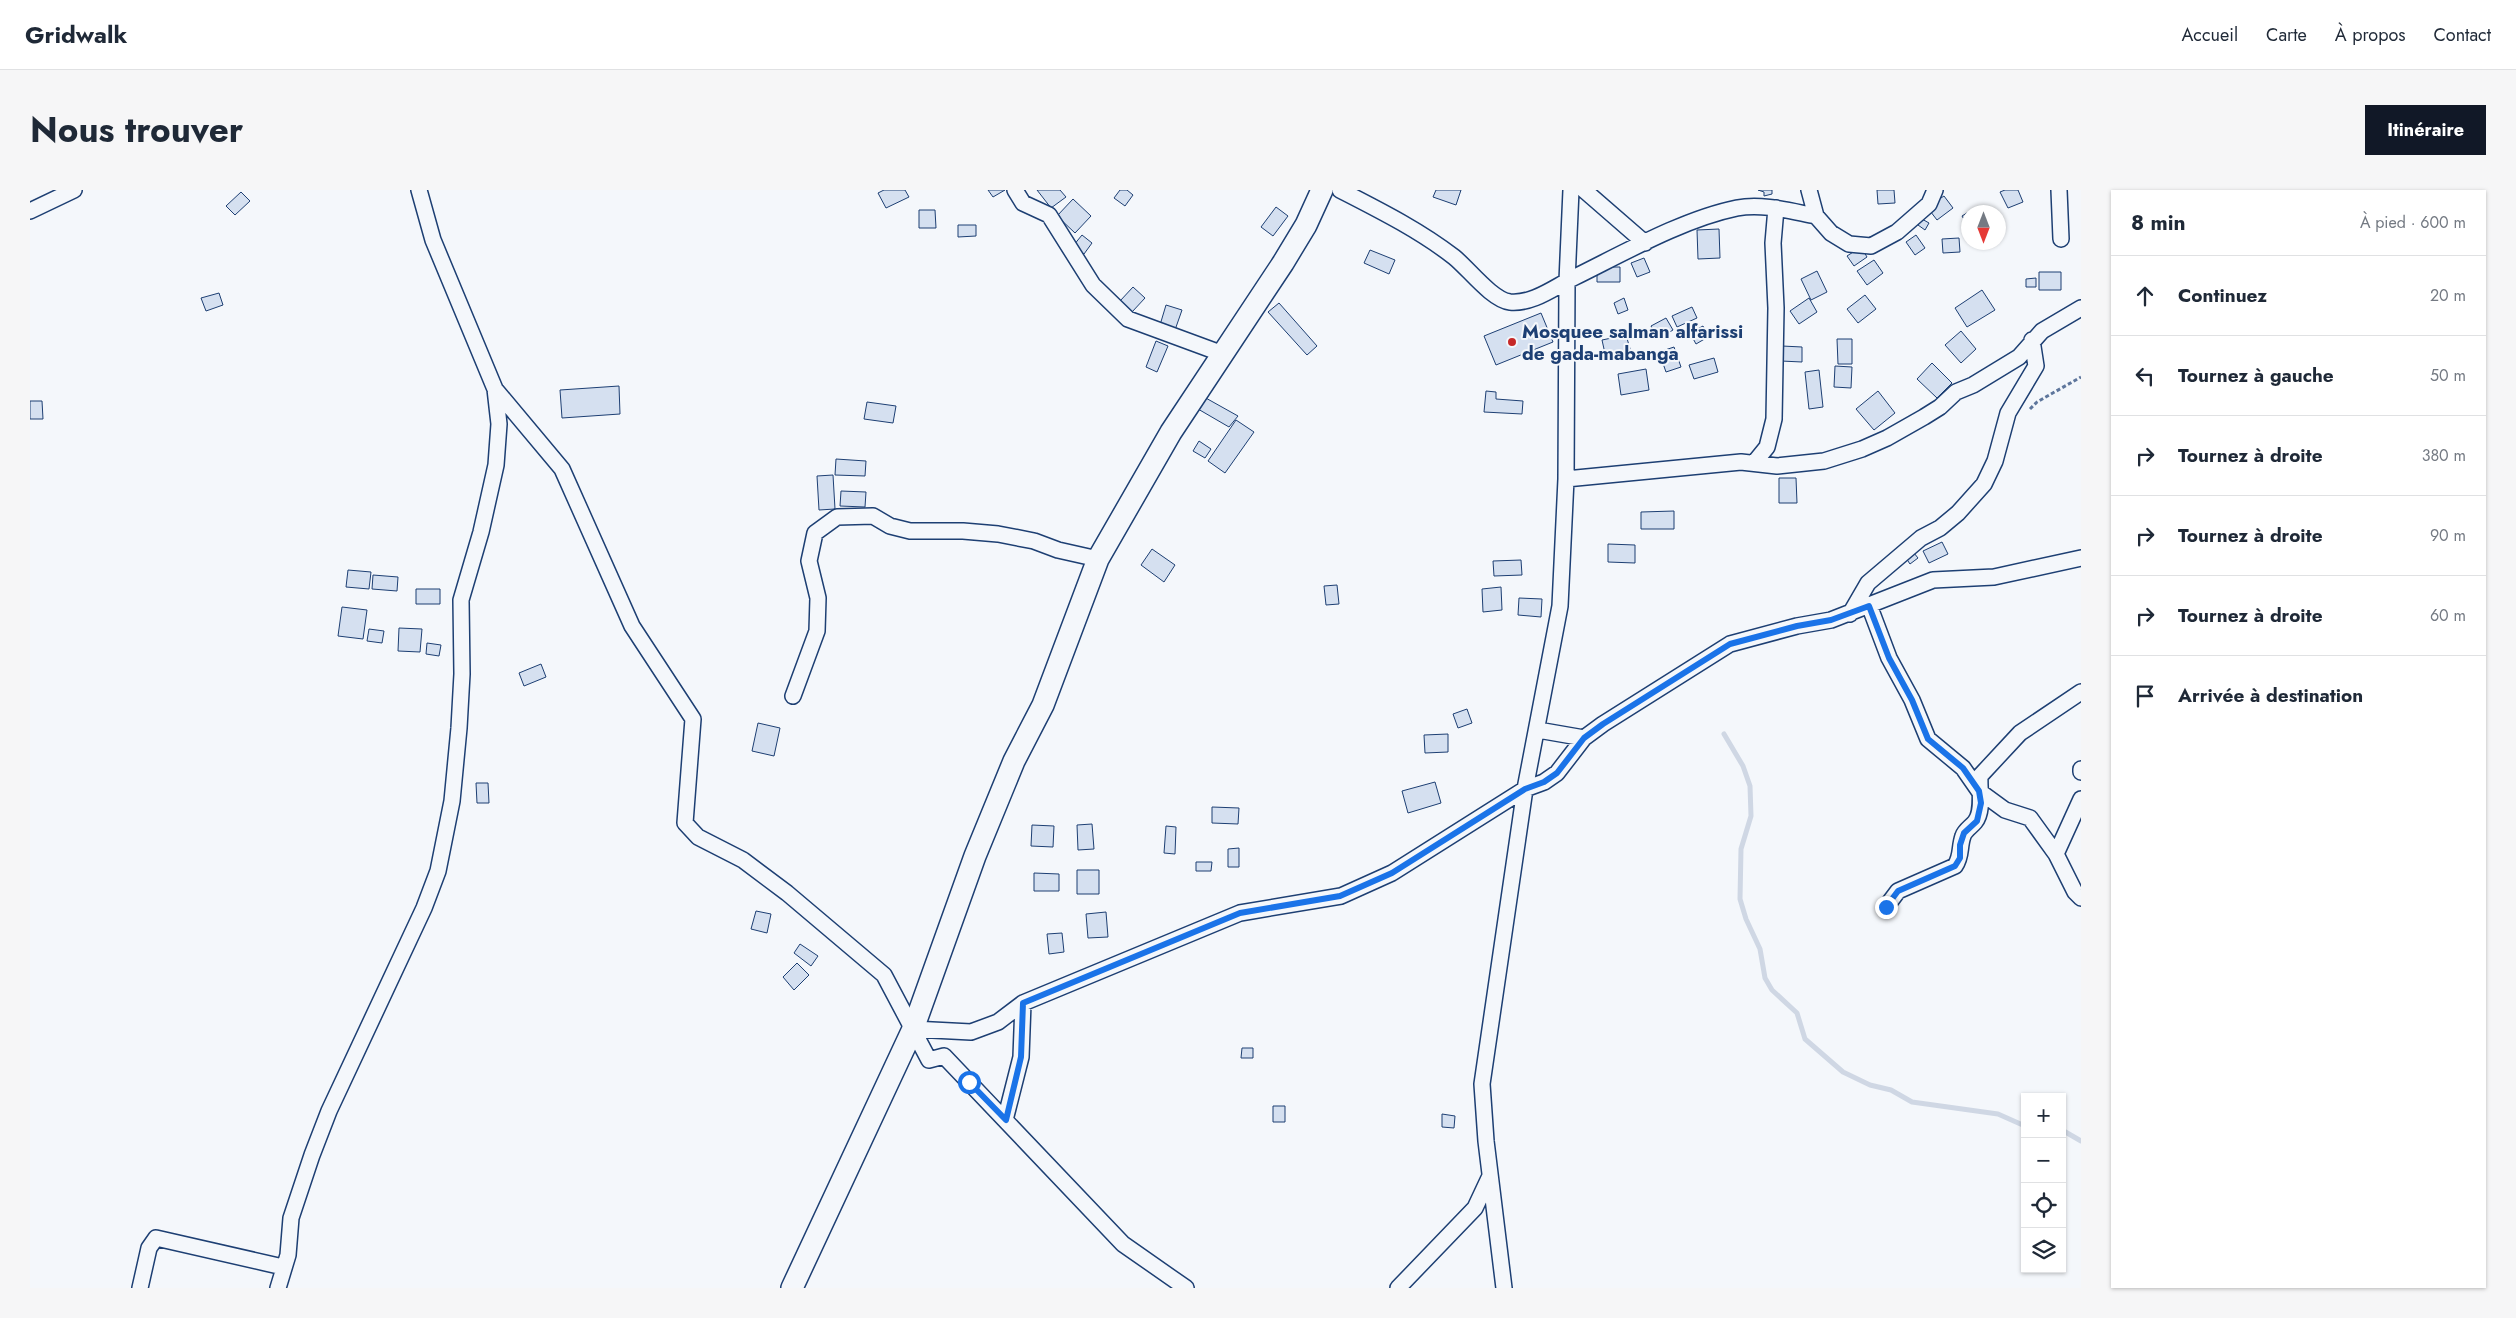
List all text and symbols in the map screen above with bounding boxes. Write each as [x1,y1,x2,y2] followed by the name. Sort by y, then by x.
[25,17,127,52] text: Gridwalk
[2181,22,2238,48] text: Accueil
[2266,22,2307,48] text: Carte
[2335,22,2405,48] text: À propos
[2433,22,2491,48] text: Contact
[30,105,243,155] text: Nous trouver
[2365,105,2486,155] button: Itinéraire
[1961,205,2006,250] north arrow
[2131,208,2186,238] text: 8 min
[2360,211,2466,234] text: À pied · 600 m
[2131,282,2159,310] icon: ahead
[2178,282,2267,309] text: Continuez
[2430,284,2466,307] text: 20 m
[1522,318,1743,367] place label: Mosquee salman alfarissi de gada-mabanga
[1506,336,1518,348] marker: Mosquee salman alfarissi de gada-mabanga
[2131,362,2159,390] icon: left
[2178,362,2334,389] text: Tournez à gauche
[2430,364,2466,387] text: 50 m
[2131,442,2159,470] icon: right
[2178,442,2323,469] text: Tournez à droite
[2422,444,2466,467] text: 380 m
[2131,522,2159,550] icon: right
[2178,522,2323,549] text: Tournez à droite
[2430,524,2466,547] text: 90 m
[2131,602,2159,630] icon: right
[2178,602,2323,629] text: Tournez à droite
[2430,604,2466,627] text: 60 m
[2131,682,2159,710] icon: arrive
[2178,682,2363,709] text: Arrivée à destination
[1875,896,1898,919] route end
[958,1071,981,1094] route start
[2021,1093,2066,1273] map controls
[2021,1093,2066,1138] button: +
[2021,1138,2066,1183] button: −
[2021,1183,2066,1228] button: locate
[2021,1228,2066,1273] button: layers

